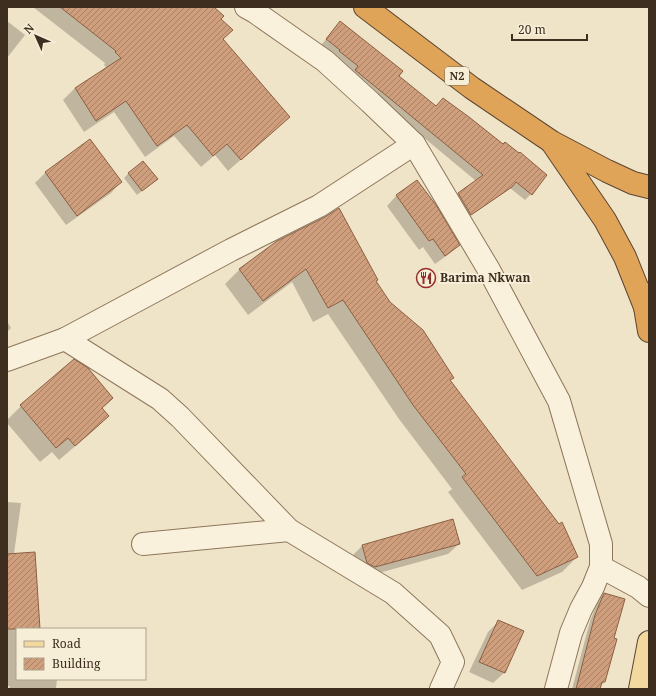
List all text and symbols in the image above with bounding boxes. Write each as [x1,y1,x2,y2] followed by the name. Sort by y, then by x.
[16,16,56,56] north arrow
[512,16,587,42] scale bar
[20,20,37,37] text: N
[518,21,546,38] text: 20 m
[445,67,469,85] road number: N2
[415,267,437,289] restaurant icon: Barima Nkwan
[440,269,531,286] place label: Barima Nkwan
[16,628,146,680] legend
[52,635,82,652] text: Road
[52,655,101,672] text: Building

